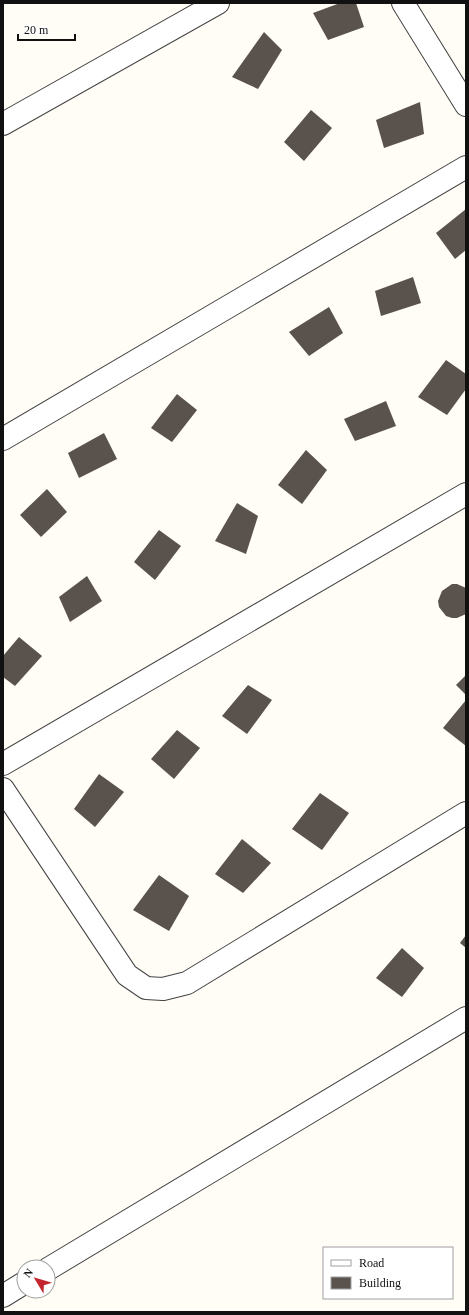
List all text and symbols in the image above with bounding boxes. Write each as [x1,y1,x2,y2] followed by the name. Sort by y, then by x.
[18,16,75,42] scale bar
[24,23,49,37] text: 20 m
[323,1247,453,1299] legend
[359,1256,384,1270] text: Road
[16,1259,56,1299] north arrow
[21,1266,35,1280] text: N
[359,1276,401,1290] text: Building

